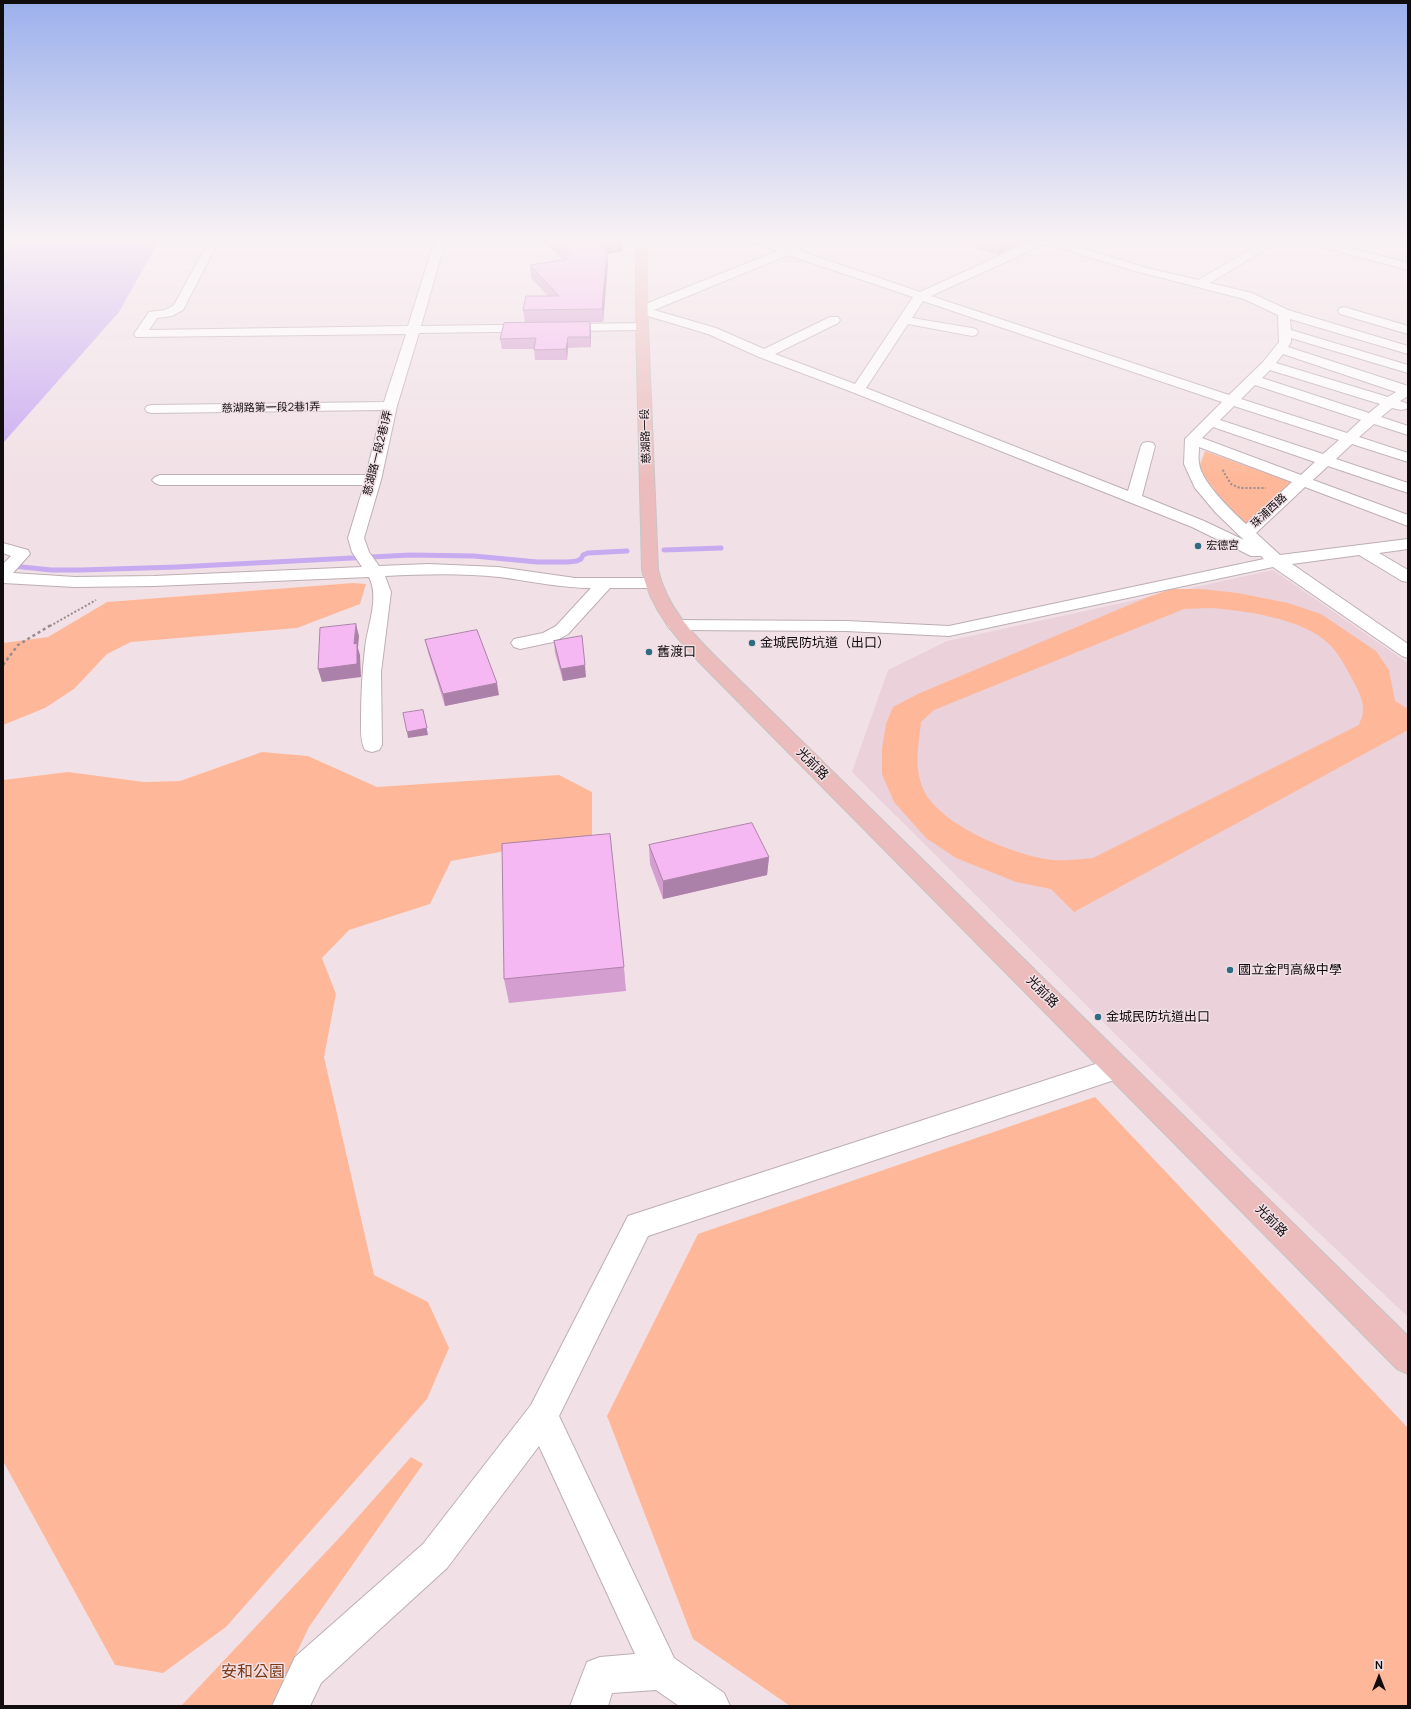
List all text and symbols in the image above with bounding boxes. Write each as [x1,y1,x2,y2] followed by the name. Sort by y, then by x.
[222,401,320,415] street label: 慈湖路第一段2巷1弄
[638,408,654,464] street label: 慈湖路一段
[361,409,395,497] street label: 慈湖路一段2巷1弄
[1248,491,1290,531] street label: 珠浦西路
[1206,539,1239,553] place label: 宏德宮
[1193,541,1203,551] marker: 宏德宮
[760,635,890,651] place label: 金城民防坑道（出口）
[747,638,757,648] marker: 金城民防坑道（出口）
[657,644,696,660] place label: 舊渡口
[644,647,654,657] marker: 舊渡口
[793,745,831,783] street label: 光前路
[1238,962,1342,978] place label: 國立金門高級中學
[1225,965,1235,975] marker: 國立金門高級中學
[1023,973,1061,1011] street label: 光前路
[1106,1009,1210,1025] place label: 金城民防坑道出口
[1093,1012,1103,1022] marker: 金城民防坑道出口
[1252,1202,1290,1240] street label: 光前路
[1359,1657,1399,1697] north arrow
[1375,1657,1383,1672] text: N
[221,1663,285,1683] park label: 安和公園

